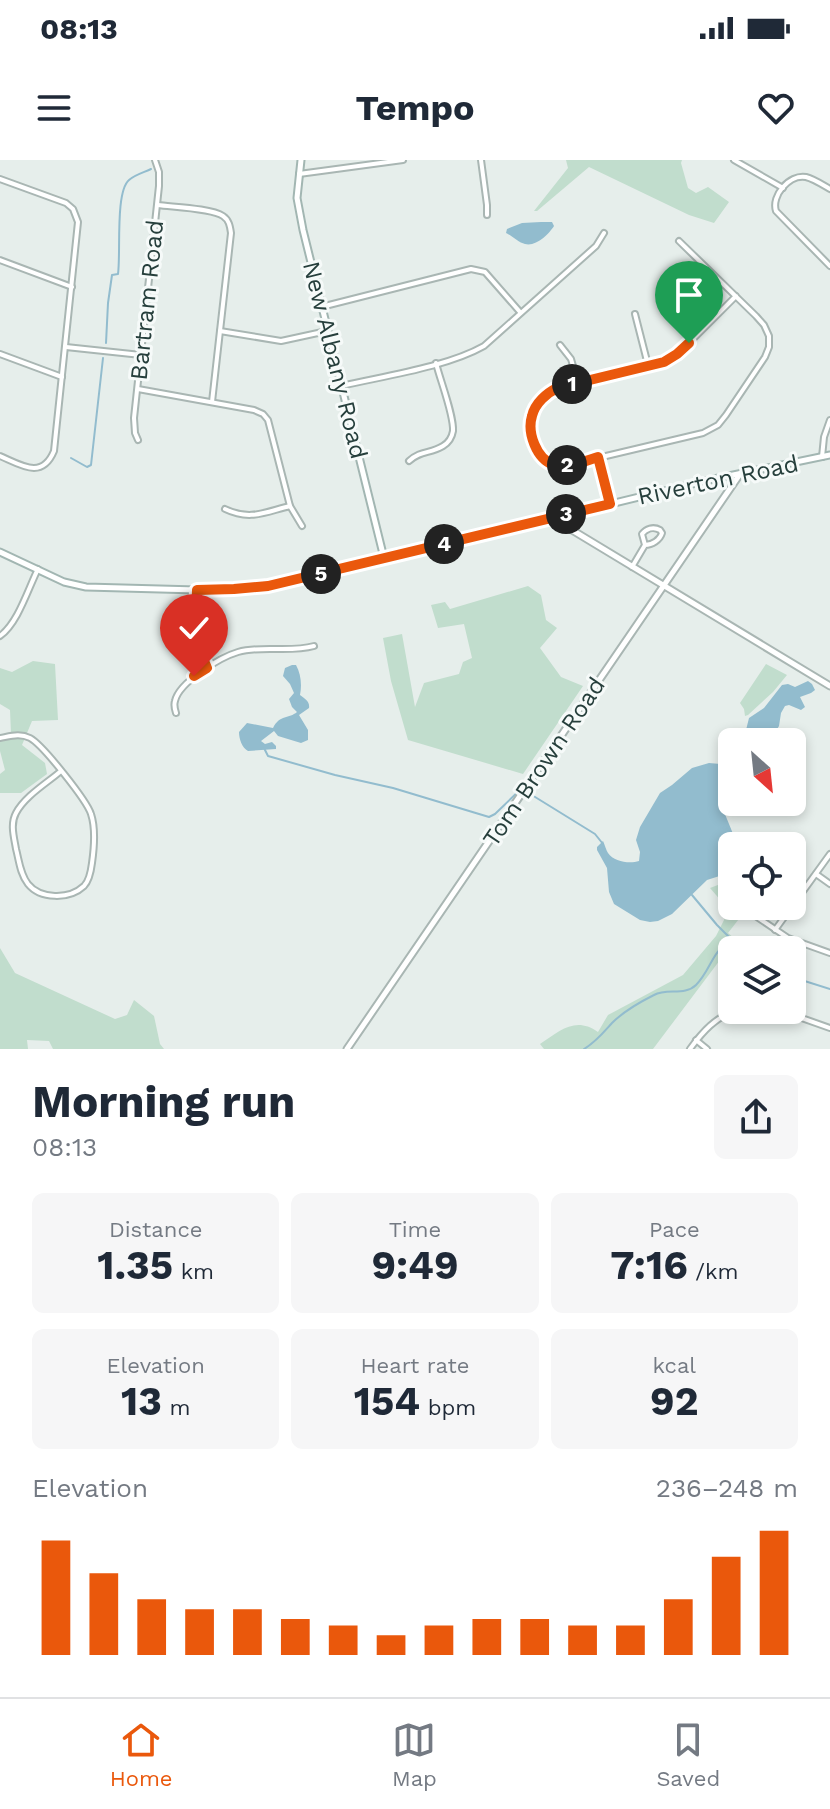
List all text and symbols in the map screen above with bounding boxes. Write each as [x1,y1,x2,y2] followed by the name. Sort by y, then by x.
[40,11,118,46] text: 08:13
[32,86,76,130] icon: menu
[754,86,798,130] icon: heart
[355,87,475,129] text: Tempo
[125,218,169,382] street label: Bartram Road
[297,258,373,462] street label: New Albany Road
[655,261,723,343] pin
[667,273,711,317] icon: arrive
[552,364,592,404] pin: 1
[567,371,577,396] text: 1
[547,445,587,485] pin: 2
[635,449,801,511] street label: Riverton Road
[560,452,574,477] text: 2
[546,494,586,534] pin: 3
[559,501,573,526] text: 3
[424,524,464,564] pin: 4
[437,531,451,556] text: 4
[301,554,341,594] pin: 5
[315,561,327,586] text: 5
[160,594,228,676] pin
[172,606,216,650] icon: check
[477,672,611,852] street label: Tom Brown Road
[718,728,806,816] north arrow
[718,728,806,1024] map controls
[718,832,806,920] button: locate
[718,936,806,1024] button: layers
[714,1075,798,1159] button: share
[32,1076,295,1128] text: Morning run
[32,1132,97,1162] text: 08:13
[109,1217,202,1242] text: Distance
[389,1217,441,1242] text: Time
[649,1217,700,1242] text: Pace
[97,1242,173,1289] text: 1.35
[371,1242,459,1289] text: 9:49
[610,1242,688,1289] text: 7:16
[173,1259,214,1284] text: km
[688,1259,738,1284] text: /km
[107,1353,205,1378] text: Elevation
[361,1353,469,1378] text: Heart rate
[653,1353,696,1378] text: kcal
[121,1378,162,1425] text: 13
[354,1378,420,1425] text: 154
[650,1378,699,1425] text: 92
[162,1395,190,1420] text: m
[420,1395,476,1420] text: bpm
[32,1473,148,1503] text: Elevation
[656,1473,798,1503] text: 236–248 m
[110,1718,173,1791] tab: Home
[392,1718,437,1791] tab: Map
[656,1718,720,1791] tab: Saved

